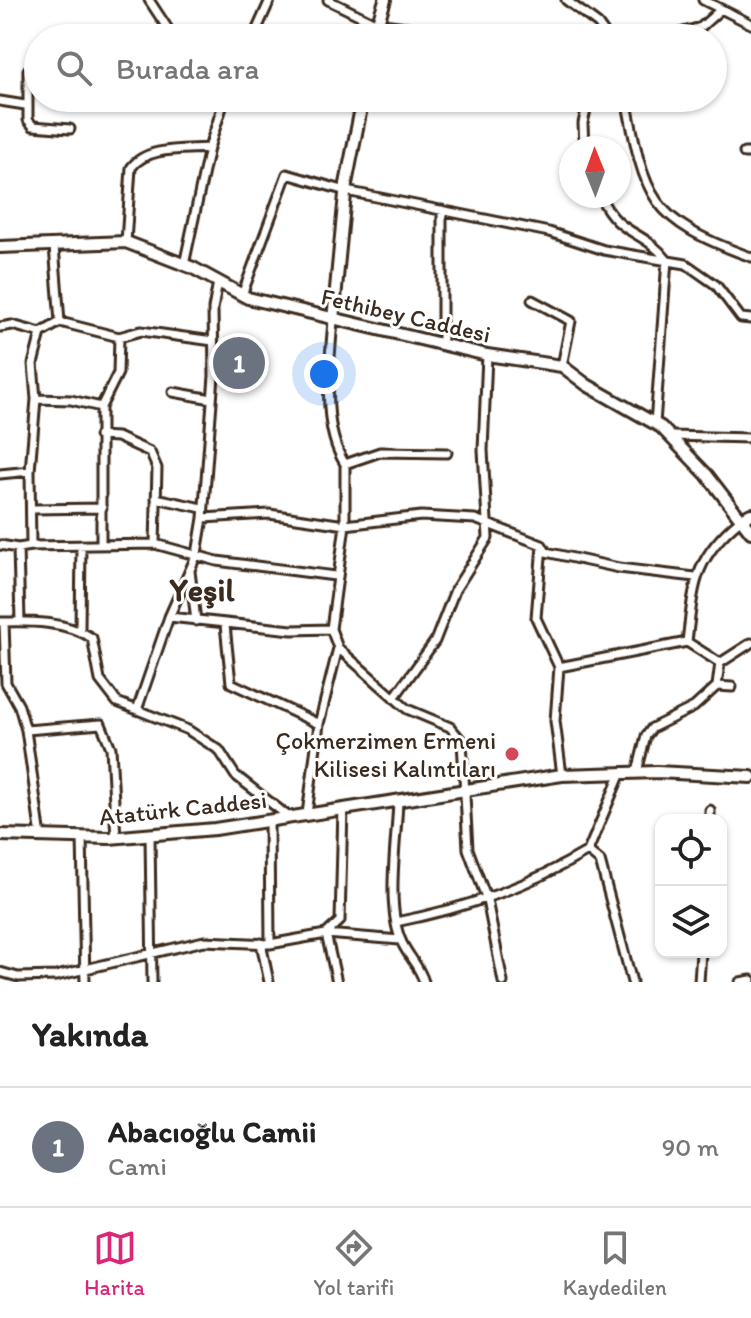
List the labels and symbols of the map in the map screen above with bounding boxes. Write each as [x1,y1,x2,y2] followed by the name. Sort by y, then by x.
[559,136,631,208] north arrow
[318,281,494,349] street label: Fethibey Caddesi
[213,333,265,393] pin: 1
[304,354,344,394] your location
[169,571,235,609] district label: Yeşil
[276,726,496,783] place label: Çokmerzimen Ermeni Kilisesi Kalıntıları
[503,745,521,763] marker: Çokmerzimen Ermeni Kilisesi Kalıntıları
[98,785,268,831] street label: Atatürk Caddesi

